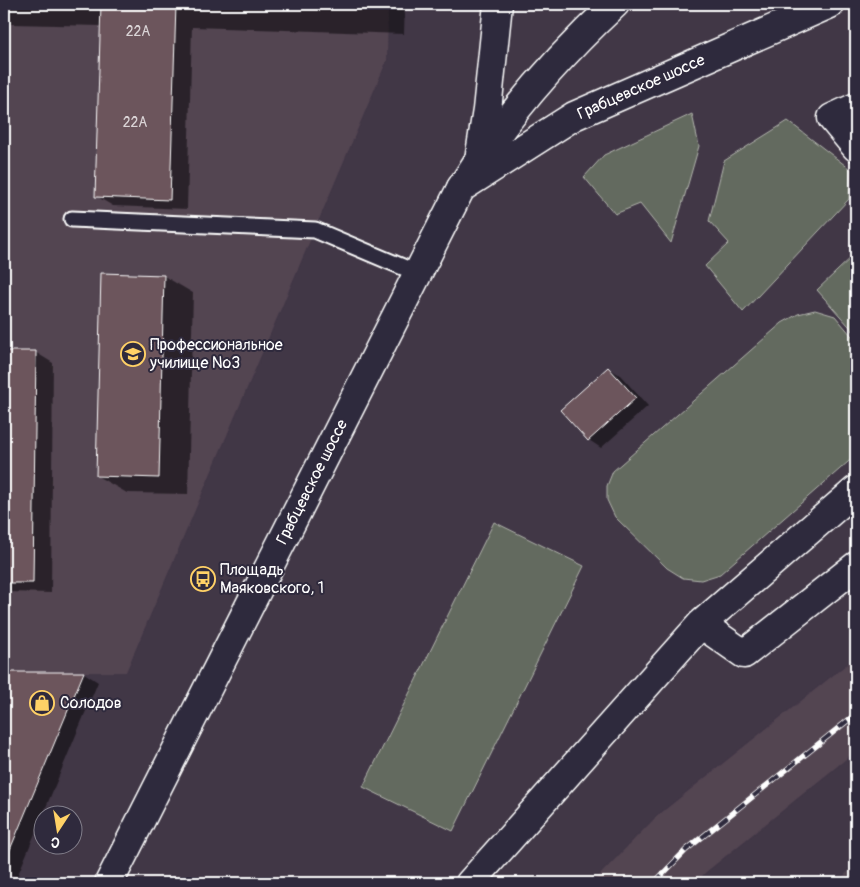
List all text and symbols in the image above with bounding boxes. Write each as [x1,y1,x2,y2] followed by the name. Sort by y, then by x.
[126,23,150,40] house number: 22А
[574,50,708,124] street label: Грабцевское шоссе
[123,114,147,131] house number: 22А
[149,335,283,373] place label: Профессиональное училище №3
[120,341,146,367] school or university icon: Профессиональное училище №3
[272,416,352,548] street label: Грабцевское шоссе
[220,560,324,598] place label: Площадь Маяковского, 1
[190,566,216,592] bus stop icon: Площадь Маяковского, 1
[29,690,55,716] shop icon: Солодов
[60,693,122,713] place label: Солодов
[32,804,82,854] north arrow
[49,833,61,851] text: С

